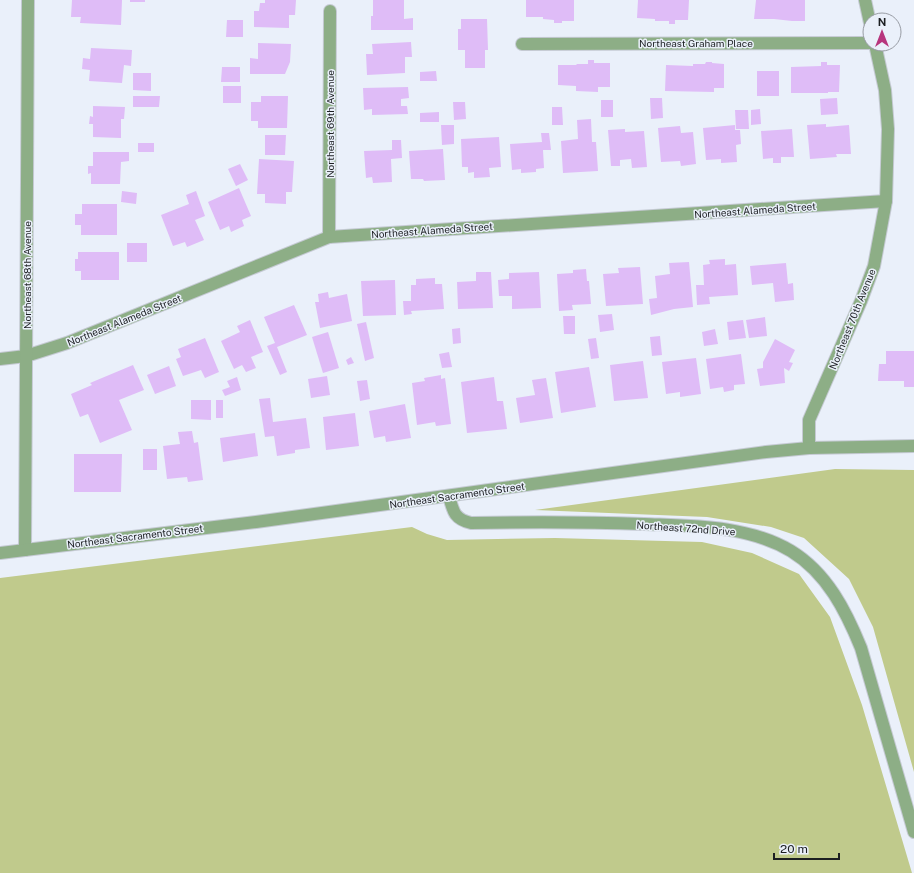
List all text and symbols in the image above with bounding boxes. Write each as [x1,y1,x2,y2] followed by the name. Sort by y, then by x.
[862,12,902,52] north arrow
[878,16,886,28] text: N
[639,37,753,49] street label: Northeast Graham Place
[324,70,336,178] street label: Northeast 69th Avenue
[694,200,816,220] street label: Northeast Alameda Street
[371,220,493,240] street label: Northeast Alameda Street
[21,221,33,329] street label: Northeast 68th Avenue
[826,267,878,371] street label: Northeast 70th Avenue
[65,292,183,348] street label: Northeast Alameda Street
[389,480,526,510] street label: Northeast Sacramento Street
[636,519,736,537] street label: Northeast 72nd Drive
[66,522,204,550] street label: Northeast Sacramento Street
[774,835,839,861] scale bar
[780,842,808,856] text: 20 m

